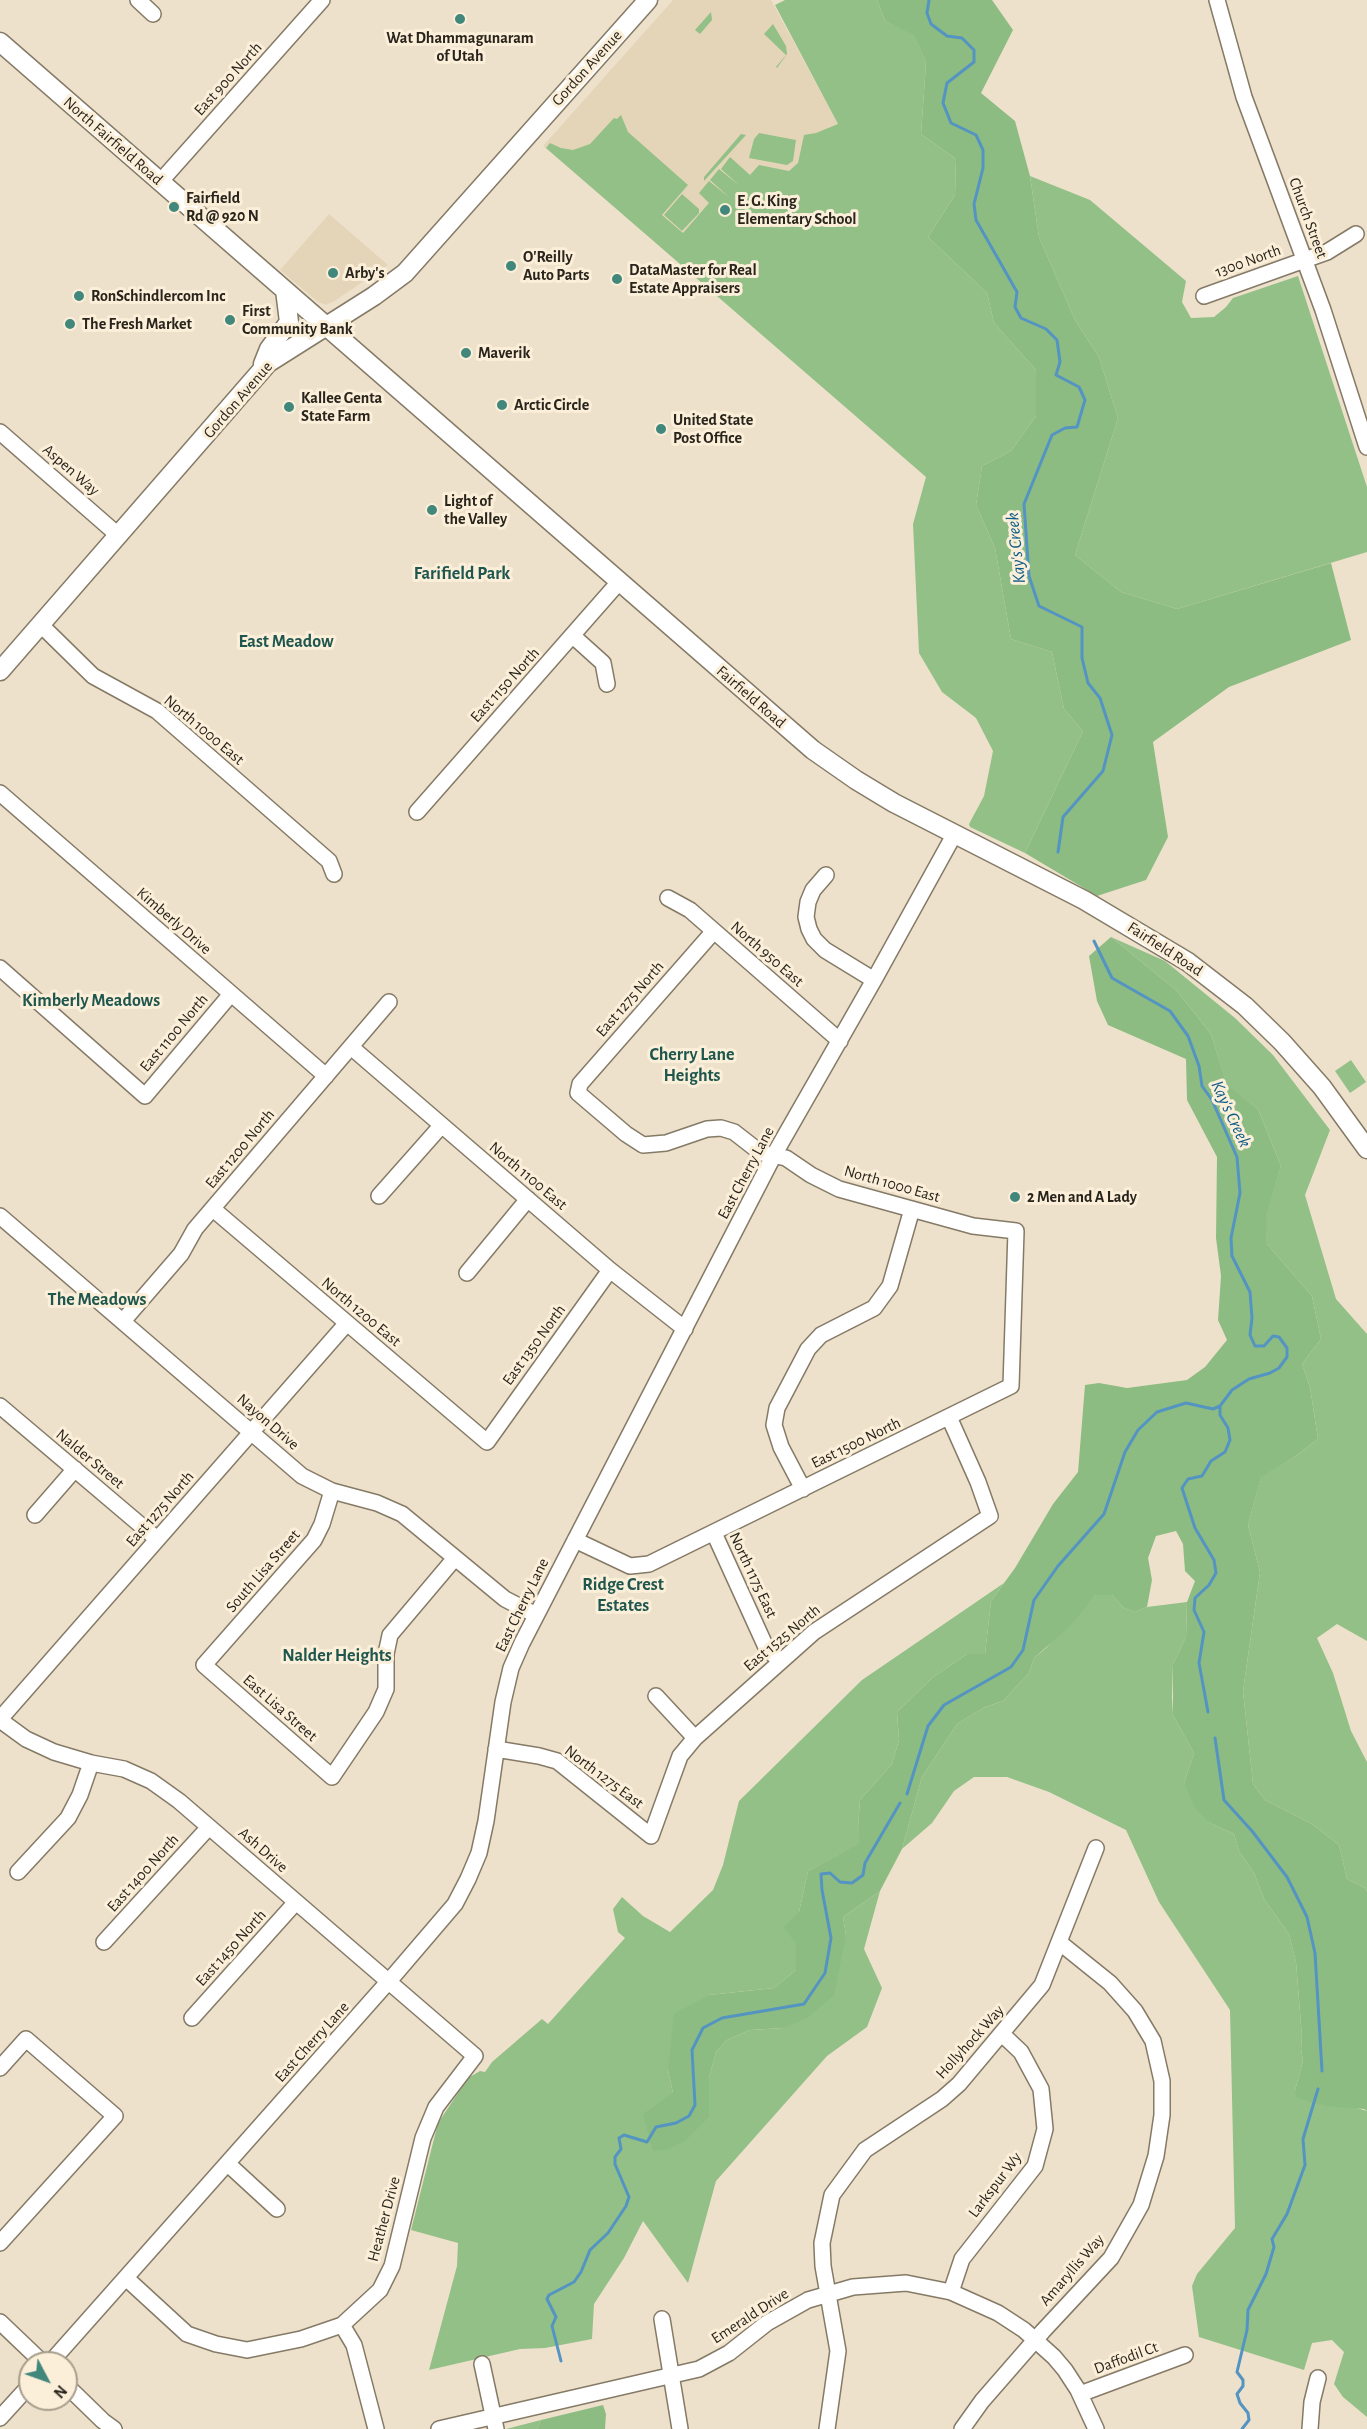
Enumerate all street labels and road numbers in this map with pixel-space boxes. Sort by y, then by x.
street label: Gordon Avenue [548,26,626,110]
street label: East 900 North [190,38,266,120]
street label: North Fairfield Road [59,93,167,189]
street label: Church Street [1285,175,1331,261]
street label: 1300 North [1213,240,1283,282]
street label: Gordon Avenue [199,358,277,442]
street label: Aspen Way [39,440,103,500]
street label: East 1150 North [466,644,544,726]
street label: Fairfield Road [712,662,790,732]
street label: North 1000 East [160,691,248,769]
street label: Kimberly Drive [133,883,215,959]
street label: North 950 East [726,917,808,991]
street label: Fairfield Road [1124,918,1206,980]
street label: East 1275 North [592,957,668,1041]
street label: East 1100 North [136,990,212,1076]
street label: East 1200 North [201,1105,279,1193]
street label: East Cherry Lane [714,1123,778,1223]
street label: North 1100 East [485,1138,571,1214]
street label: North 1000 East [842,1161,942,1207]
street label: North 1200 East [317,1273,405,1351]
street label: East 1350 North [498,1301,570,1389]
street label: Nayon Drive [233,1390,303,1454]
street label: East 1500 North [808,1413,904,1473]
street label: Nalder Street [52,1425,128,1493]
street label: East 1275 North [122,1467,198,1551]
street label: South Lisa Street [222,1526,304,1616]
street label: North 1175 East [725,1529,781,1621]
street label: East Cherry Lane [491,1555,553,1655]
street label: East 1525 North [740,1600,824,1676]
street label: East Lisa Street [239,1670,321,1746]
street label: North 1275 East [561,1741,647,1813]
street label: Ash Drive [234,1823,292,1877]
street label: East 1400 North [103,1830,183,1916]
street label: East 1450 North [192,1906,270,1990]
street label: East Cherry Lane [271,1998,353,2086]
street label: Hollyhock Way [932,2001,1008,2083]
street label: Larkspur Wy [964,2148,1026,2222]
street label: Heather Drive [363,2174,405,2264]
street label: Amaryllis Way [1036,2230,1108,2310]
street label: Emerald Drive [708,2284,792,2348]
street label: Daffodil Ct [1091,2338,1161,2378]

